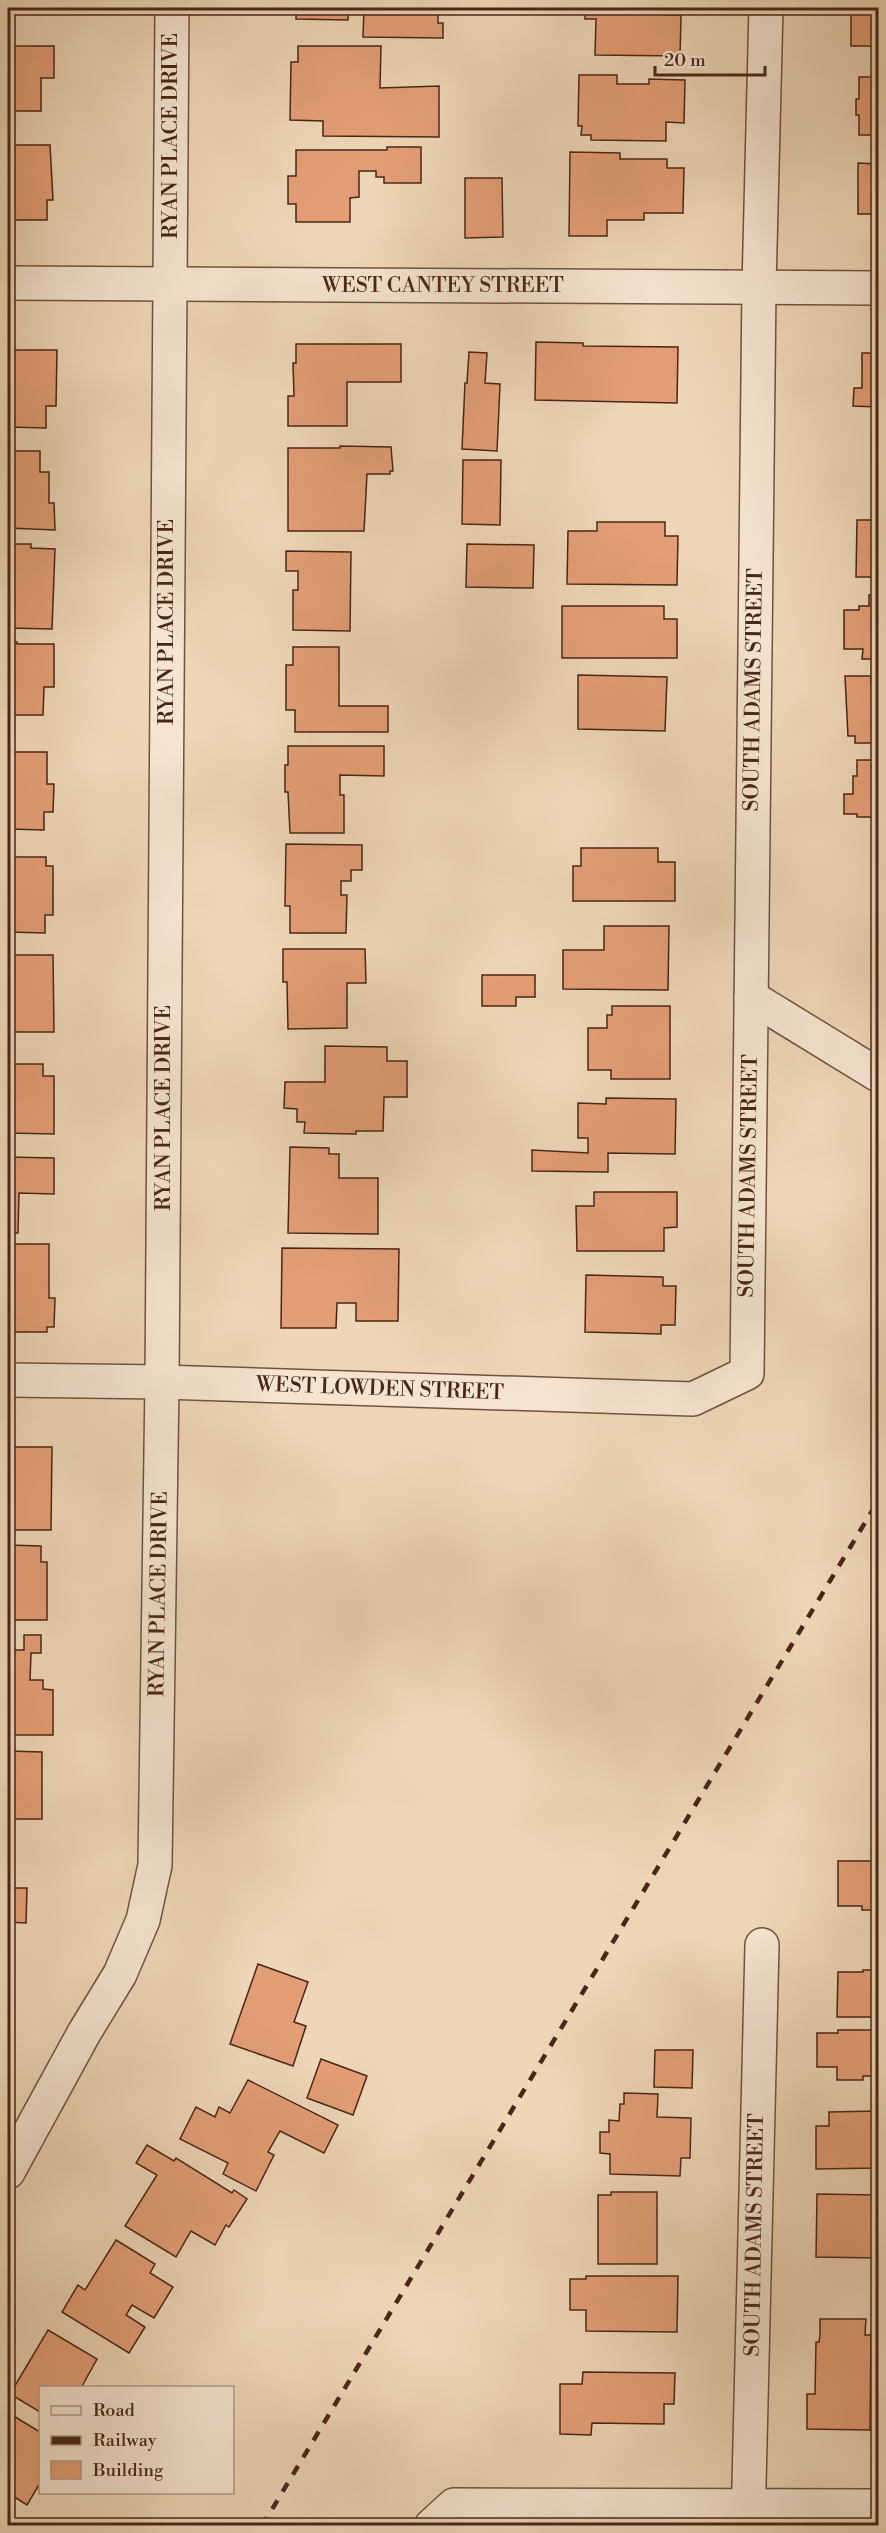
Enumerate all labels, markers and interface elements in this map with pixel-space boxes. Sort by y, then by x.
street label: RYAN PLACE DRIVE [158,33,184,239]
scale bar [655,39,764,77]
text: 20 m [664,49,706,72]
street label: WEST CANTEY STREET [321,273,564,299]
street label: RYAN PLACE DRIVE [154,519,180,725]
street label: SOUTH ADAMS STREET [739,568,769,812]
street label: RYAN PLACE DRIVE [151,1005,177,1211]
street label: SOUTH ADAMS STREET [734,1054,764,1298]
street label: WEST LOWDEN STREET [254,1372,505,1406]
street label: RYAN PLACE DRIVE [144,1491,174,1697]
street label: SOUTH ADAMS STREET [740,2113,770,2357]
legend [39,2386,234,2494]
text: Road [93,2399,136,2422]
text: Railway [93,2429,157,2452]
text: Building [92,2459,164,2482]

